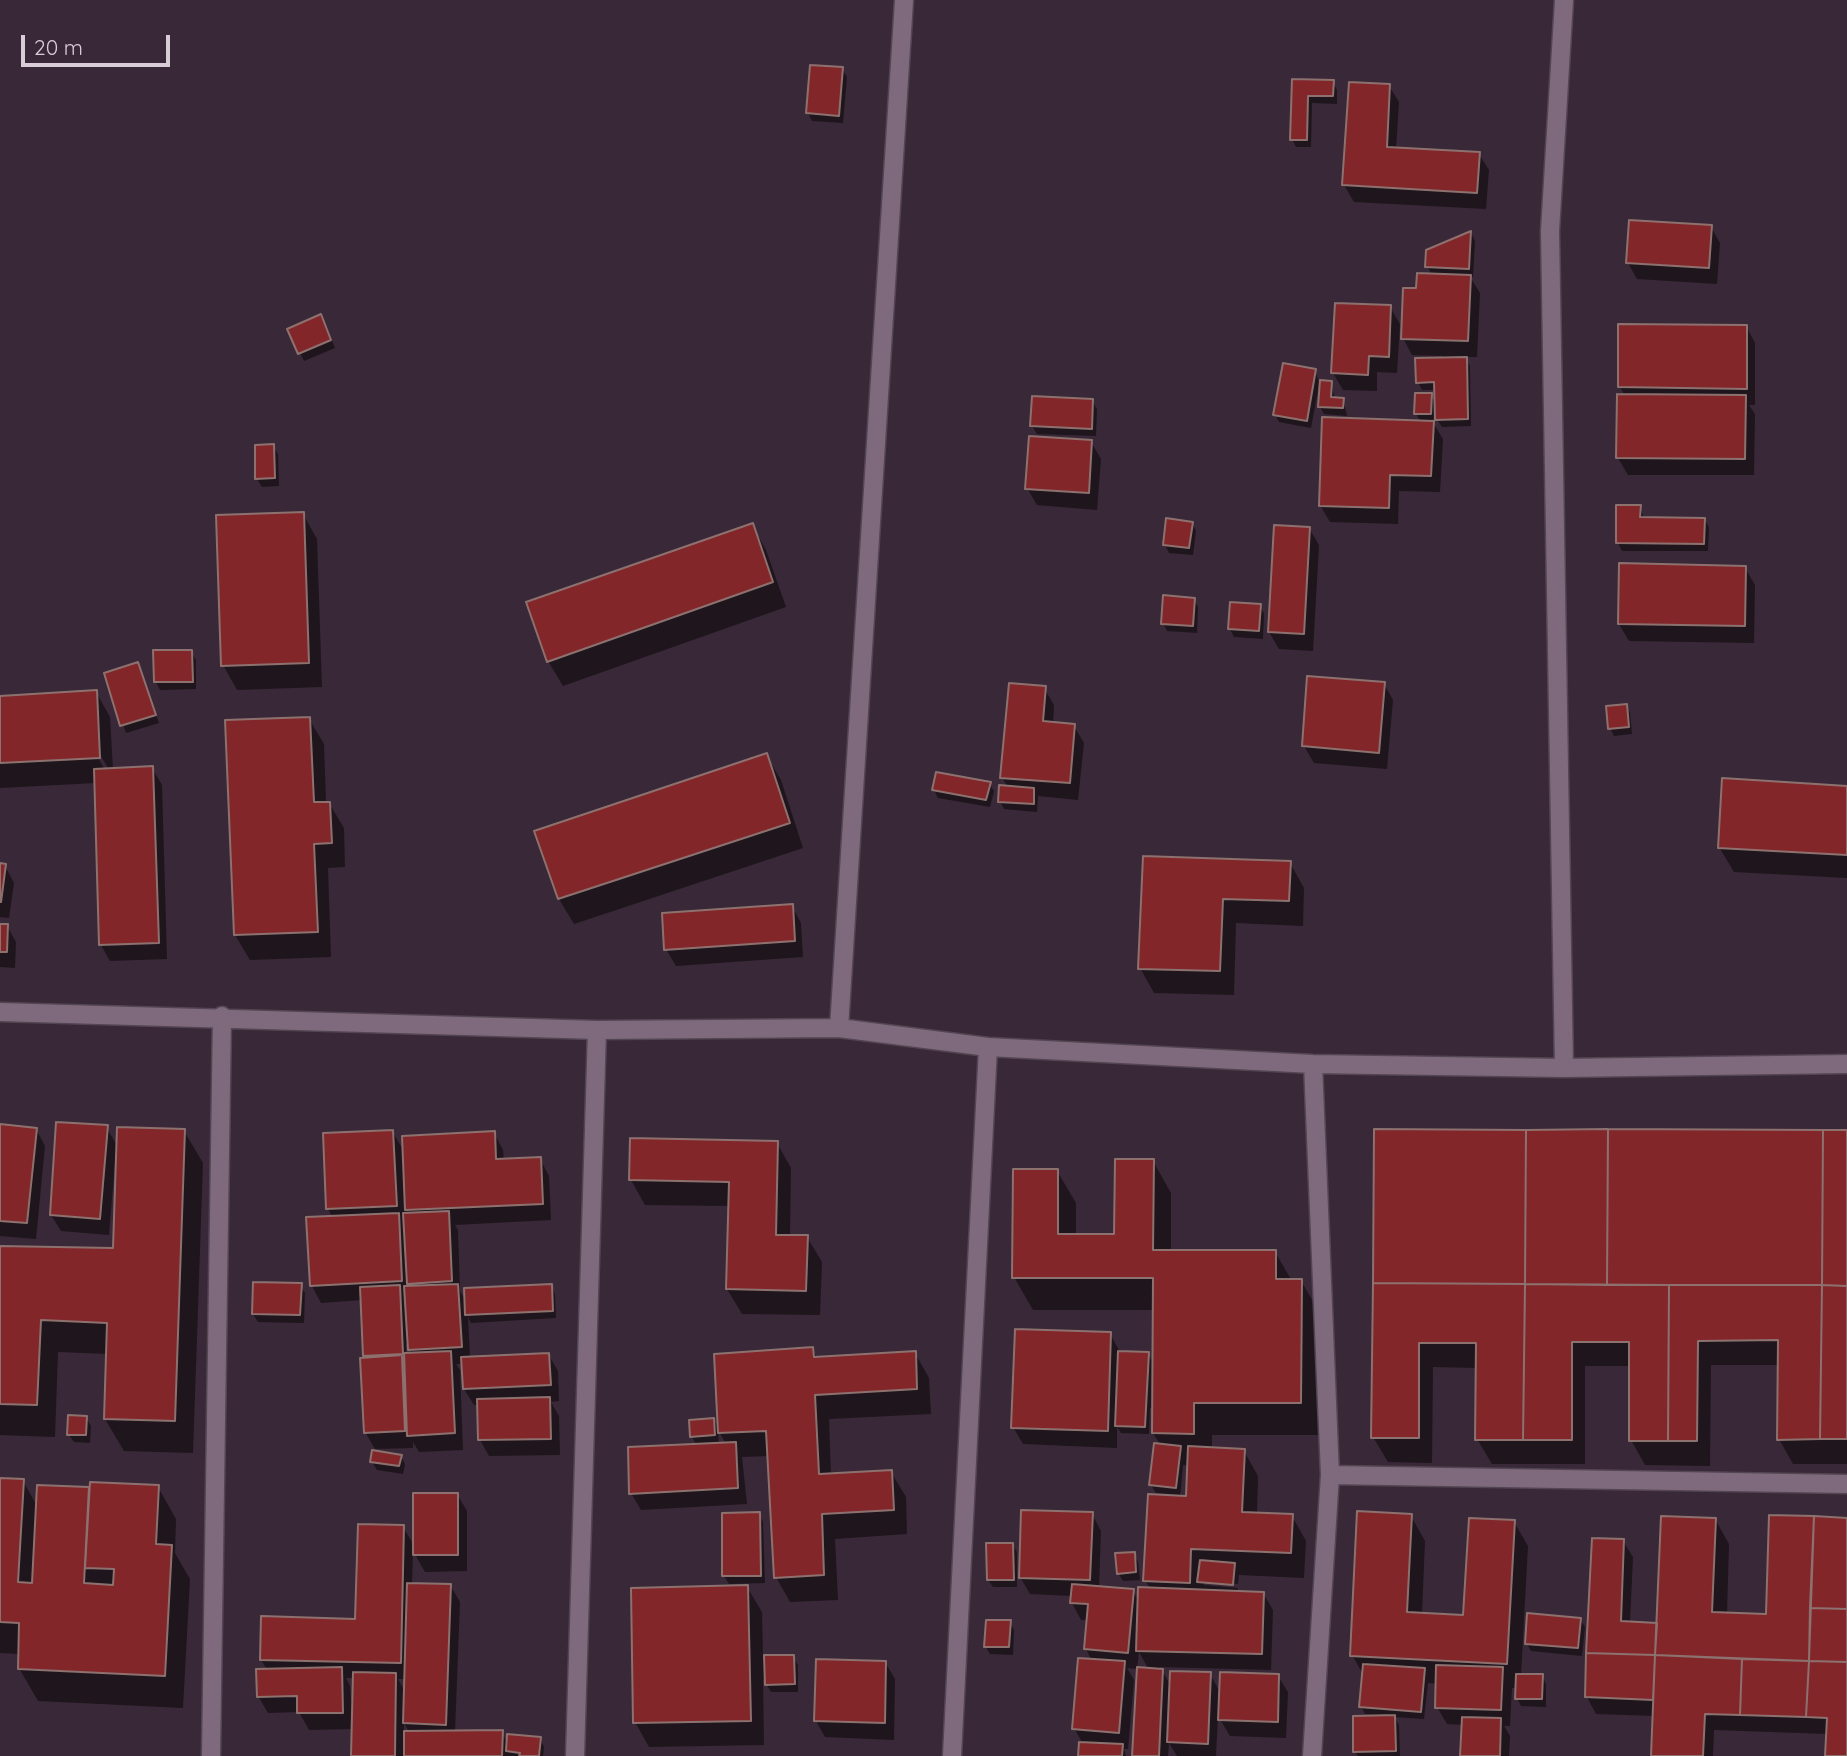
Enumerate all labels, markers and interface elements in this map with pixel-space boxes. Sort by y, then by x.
scale bar [24,21,173,65]
text: 20 m [34,34,83,60]

